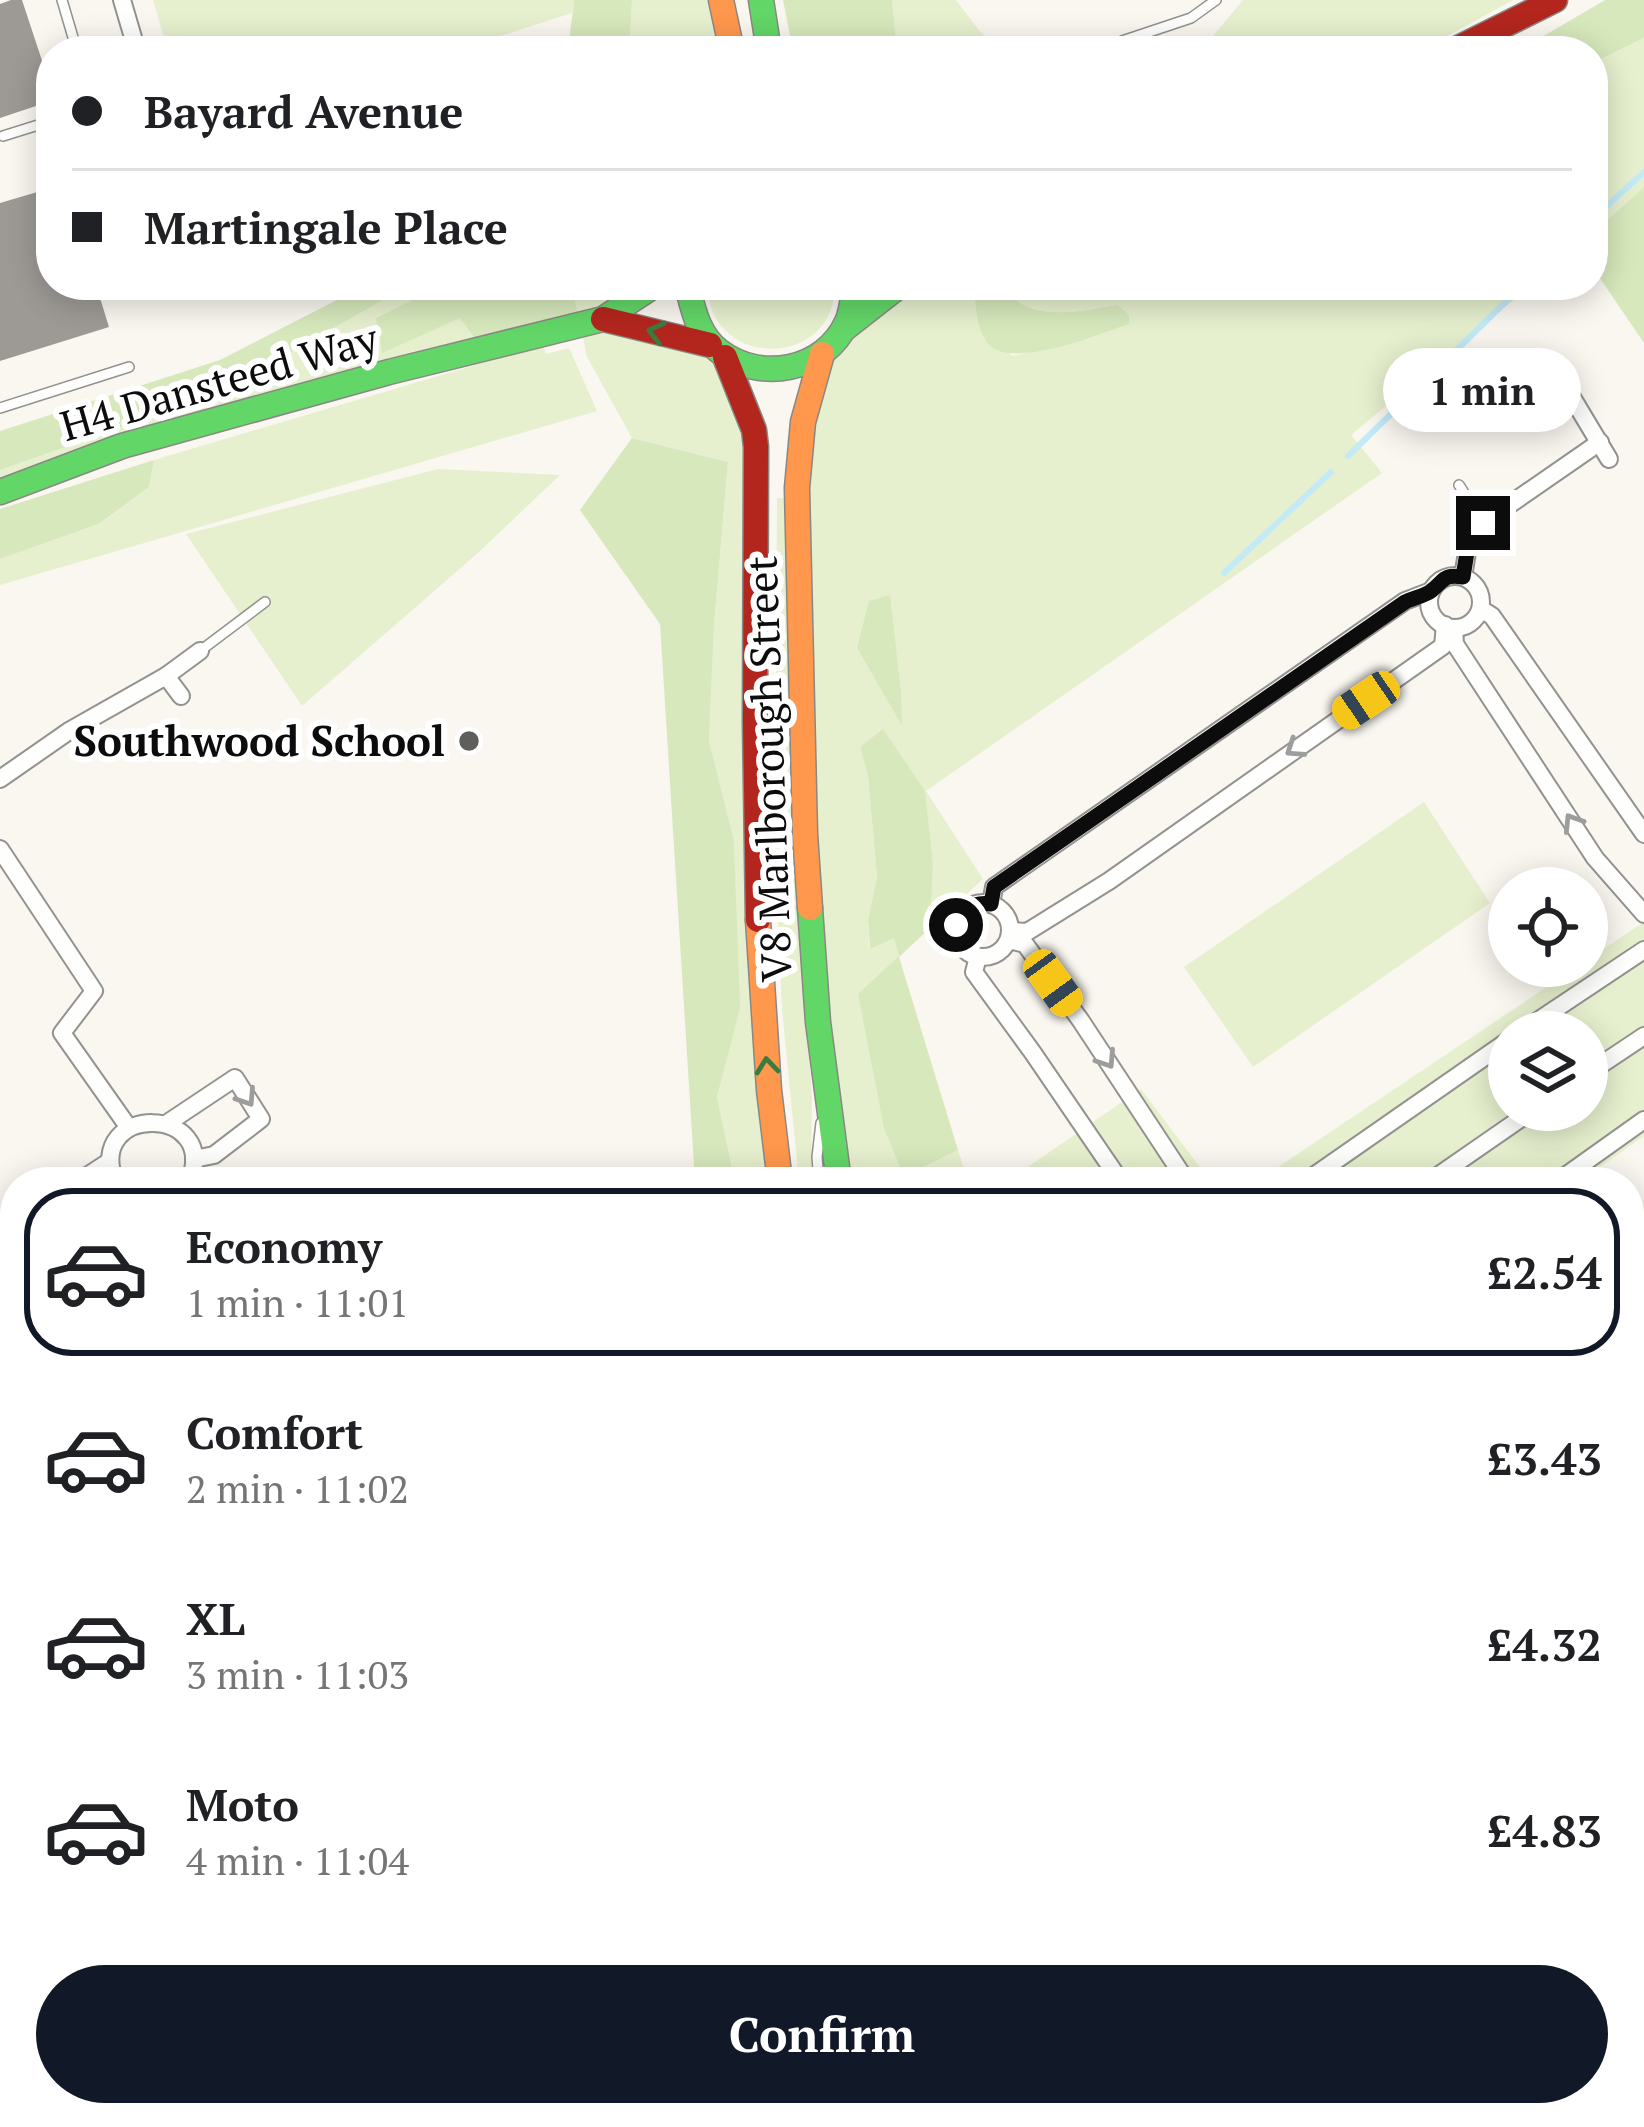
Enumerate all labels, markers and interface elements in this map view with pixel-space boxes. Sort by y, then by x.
text: Bayard Avenue [144,81,463,141]
text: Martingale Place [144,197,508,257]
street label: H4 Dansteed Way [54,309,385,453]
one-way arrow [647,321,667,346]
callout: 1 min [1384,349,1582,433]
text: 1 min [1429,364,1535,416]
route end [1456,496,1510,550]
street label: V8 Marlborough Street [733,555,803,983]
car [1326,665,1406,735]
place label: Southwood School [74,712,445,768]
marker: Southwood School [456,728,482,754]
one-way arrow [1286,735,1308,757]
one-way arrow [1564,813,1586,835]
map controls [1488,867,1608,1131]
button: locate [1488,867,1608,987]
route start [929,898,983,952]
car [1017,943,1089,1023]
button: layers [1488,1011,1608,1131]
one-way arrow [1093,1047,1115,1069]
one-way arrow [755,1056,780,1075]
one-way arrow [233,1084,255,1106]
text: Economy [186,1216,382,1276]
icon: car [42,1218,150,1326]
text: £2.54 [1487,1242,1602,1302]
text: 1 min · 11:01 [186,1276,409,1328]
text: Comfort [186,1402,363,1462]
icon: car [42,1404,150,1512]
text: £3.43 [1487,1428,1602,1488]
text: 2 min · 11:02 [186,1462,409,1514]
text: XL [186,1588,245,1648]
icon: car [42,1590,150,1698]
text: £4.32 [1487,1614,1602,1674]
text: 3 min · 11:03 [186,1648,409,1700]
text: Moto [186,1774,299,1834]
icon: car [42,1776,150,1884]
text: £4.83 [1487,1800,1602,1860]
text: 4 min · 11:04 [186,1834,409,1886]
button: Confirm [36,1965,1608,2103]

